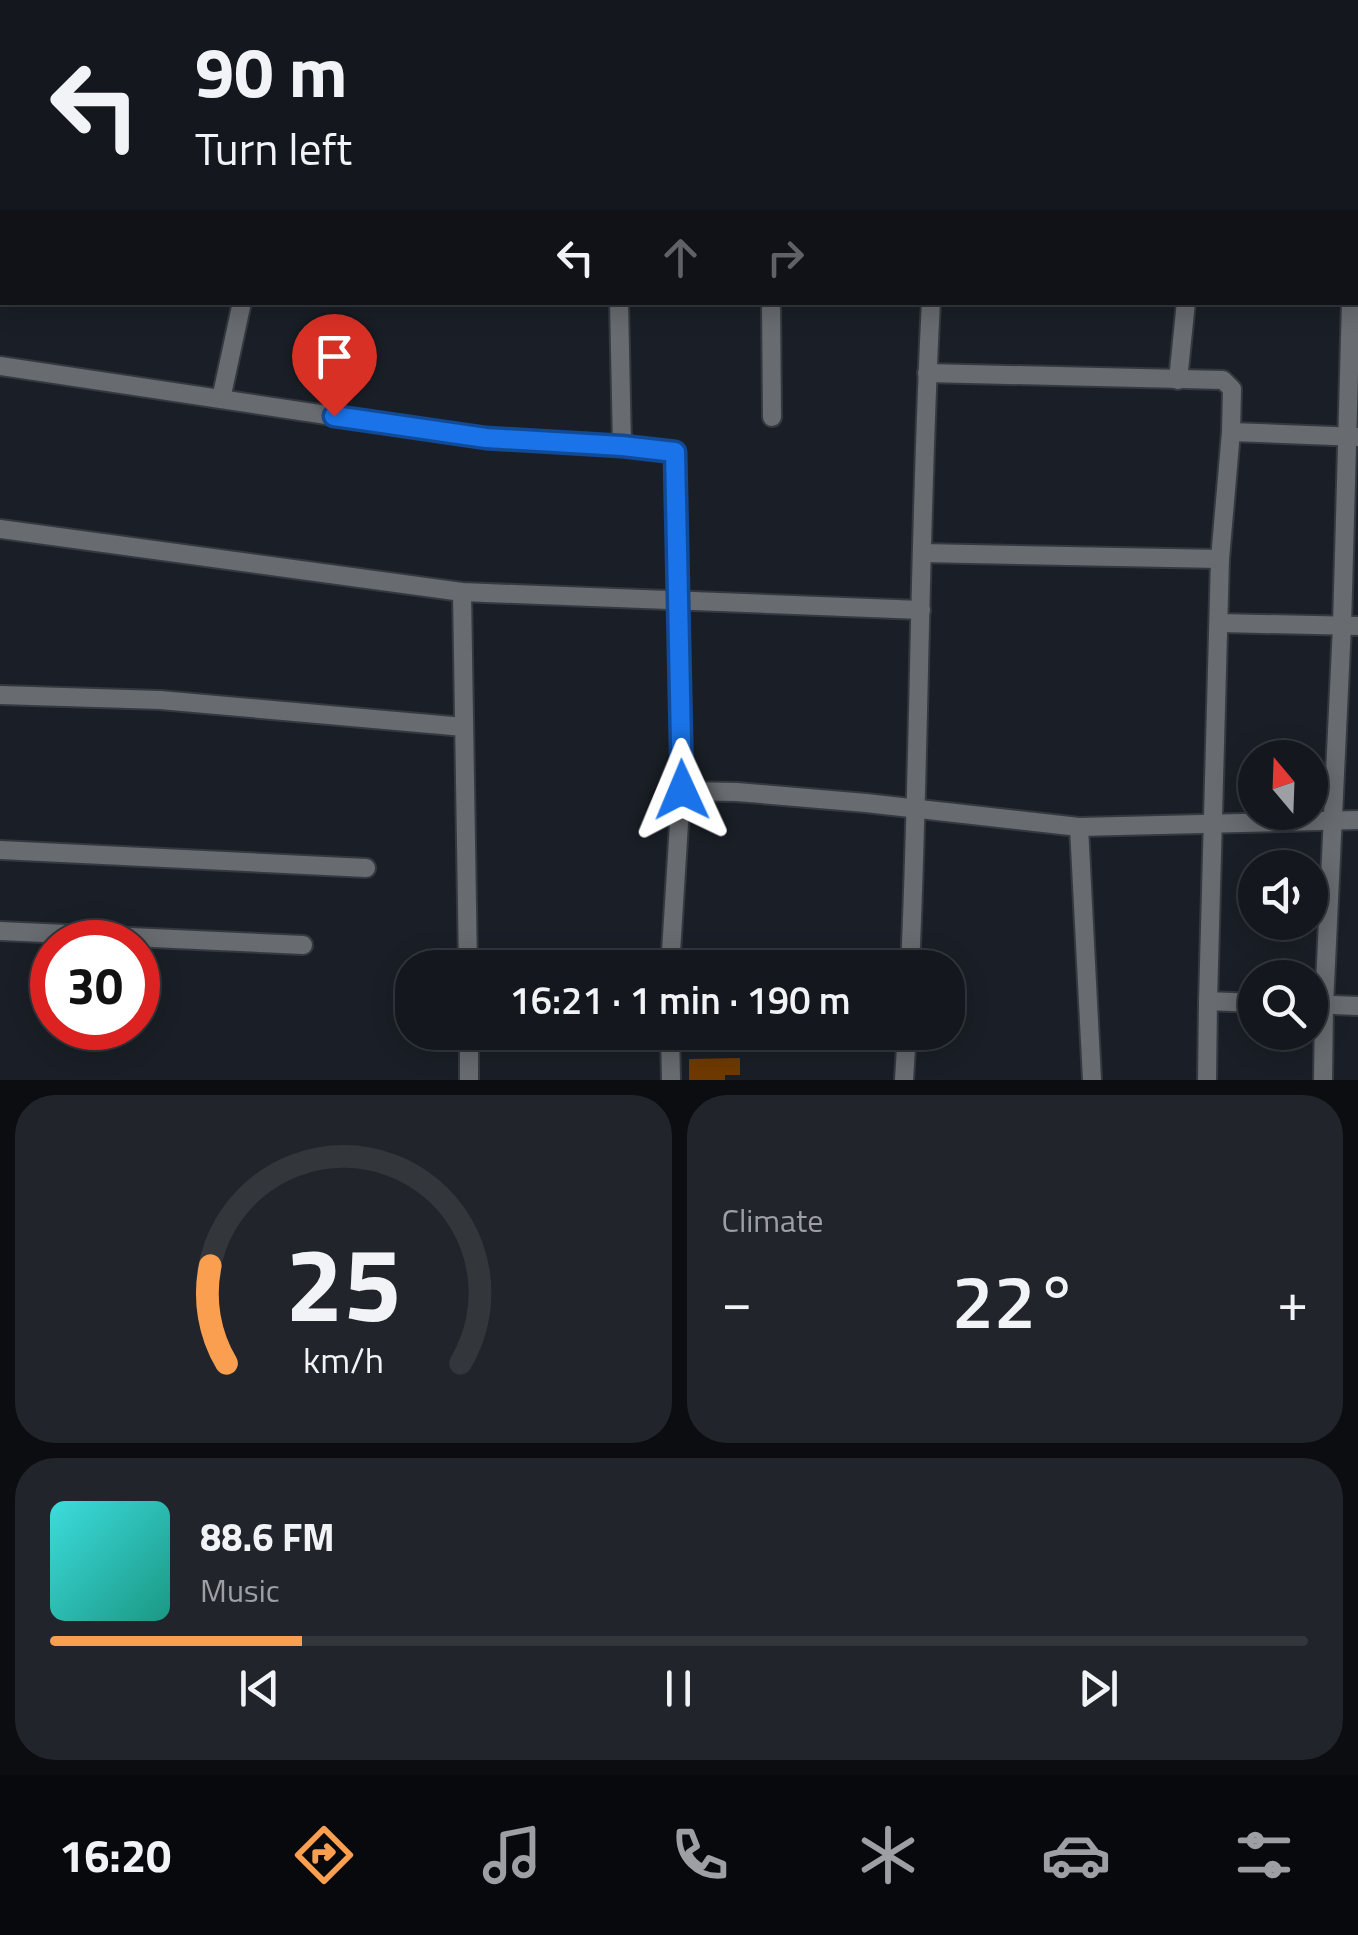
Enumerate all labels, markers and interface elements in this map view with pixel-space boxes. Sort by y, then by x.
text: 90 m [195,18,348,124]
icon: left [30,40,160,170]
text: Turn left [195,114,352,182]
icon: left [548,230,603,285]
icon: ahead [653,230,708,285]
icon: right [758,230,813,285]
pin [292,314,377,417]
icon: arrive [307,329,362,384]
position arrow [630,738,734,842]
north arrow [1238,740,1328,830]
map controls [1238,740,1328,1050]
button: sound [1238,850,1328,940]
speed limit sign: 30 [30,920,160,1050]
button: search [1238,960,1328,1050]
text: 16:21 · 1 min · 190 m [509,971,851,1029]
text: Climate [722,1196,823,1244]
text: 25 [285,1203,401,1361]
text: 22° [952,1243,1078,1357]
text: − [722,1259,752,1342]
text: + [1277,1259,1308,1342]
text: km/h [303,1332,384,1387]
text: 88.6 FM [200,1508,335,1566]
text: Music [200,1566,280,1614]
icon: previous [232,1661,287,1716]
icon: pause [651,1661,706,1716]
icon: next [1071,1661,1126,1716]
icon: directions [289,1820,359,1890]
icon: music [477,1820,547,1890]
icon: phone [665,1820,735,1890]
icon: climate [853,1820,923,1890]
icon: car [1041,1820,1111,1890]
icon: filters [1229,1820,1299,1890]
text: 16:20 [59,1821,171,1889]

